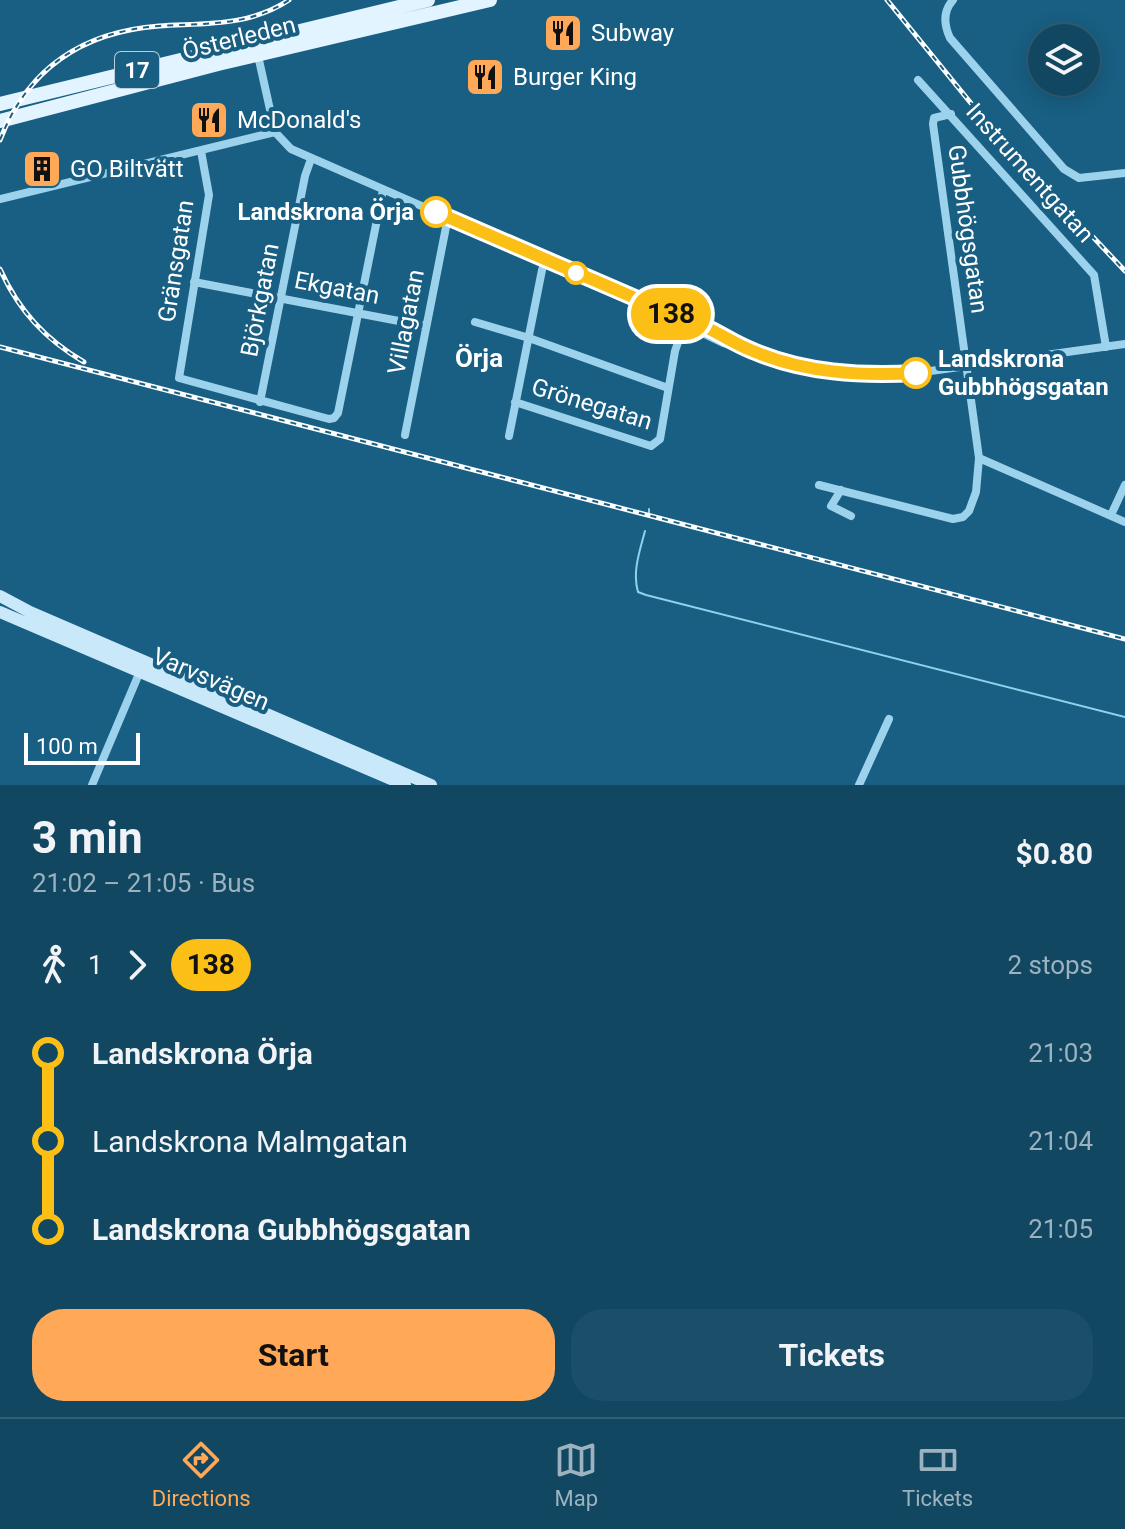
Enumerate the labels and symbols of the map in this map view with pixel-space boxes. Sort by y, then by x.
street label: Österleden [179,10,299,66]
restaurant icon: Subway [542,12,584,54]
place label: Subway [591,19,675,47]
road number: 17 [115,52,159,88]
restaurant icon: Burger King [464,56,506,98]
place label: Burger King [513,63,637,91]
street label: Instrumentgatan [960,98,1100,248]
restaurant icon: McDonald's [188,99,230,141]
place label: McDonald's [237,106,361,134]
street label: Gubbhögsgatan [942,143,994,315]
building icon: GO Biltvätt [21,148,63,190]
place label: GO Biltvätt [70,155,184,183]
marker: Landskrona Örja [421,197,451,227]
street label: Gränsgatan [153,198,199,324]
place label: Landskrona Örja [237,198,414,226]
street label: Björkgatan [235,241,285,359]
unlabelled marker [565,262,587,284]
street label: Ekgatan [292,266,382,310]
street label: Villagatan [382,267,430,377]
line badge: 138 [625,288,717,340]
district label: Örja [455,343,503,373]
place label: Landskrona Gubbhögsgatan [938,345,1109,401]
marker: Landskrona Gubbhögsgatan [901,358,931,388]
street label: Grönegatan [528,372,656,436]
street label: Varvsvägen [148,642,274,716]
scale bar [24,729,140,765]

